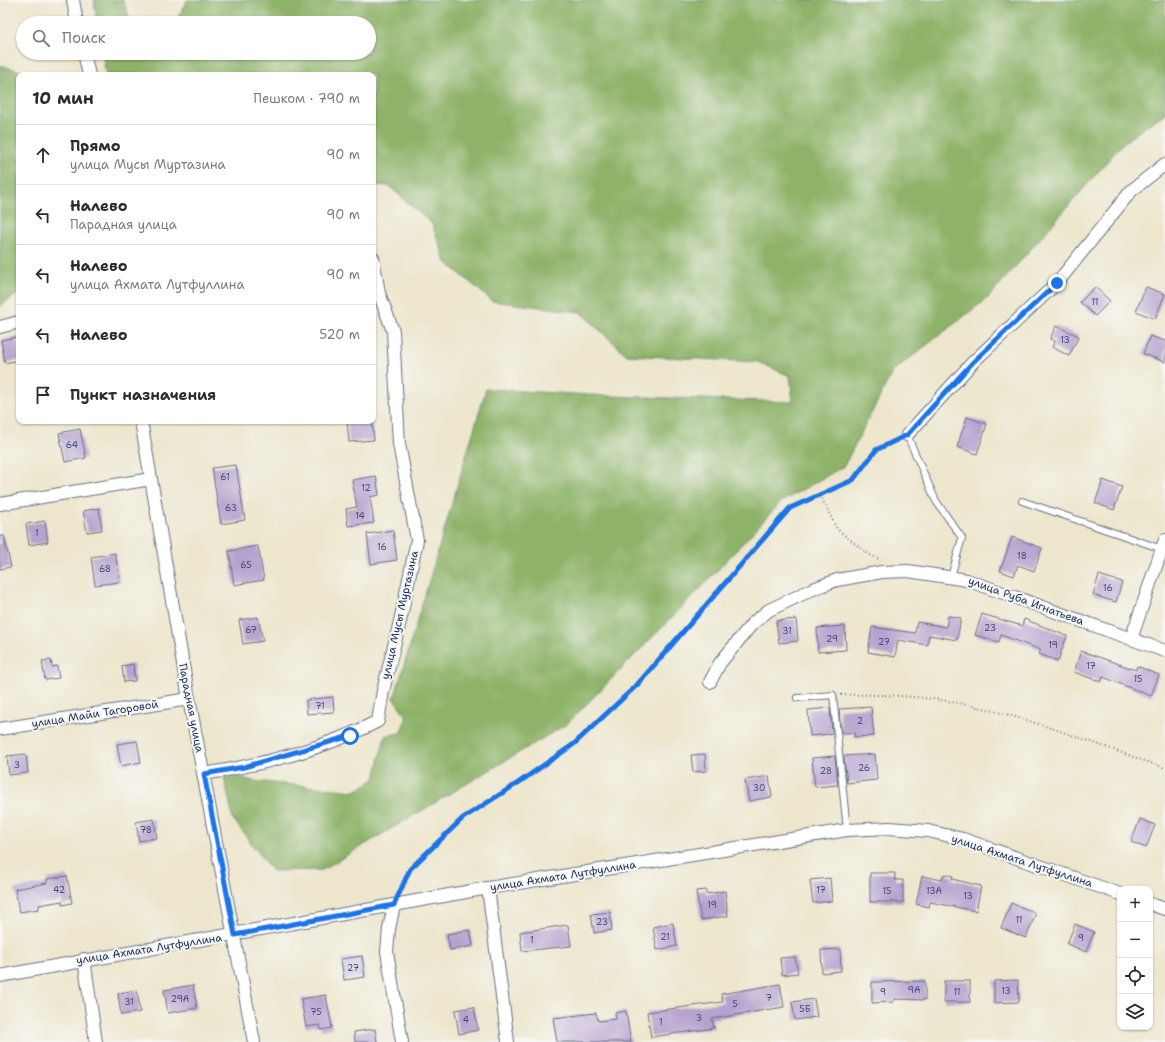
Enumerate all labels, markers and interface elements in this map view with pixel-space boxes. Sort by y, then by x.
search box [16,16,376,60]
icon: search [30,27,52,49]
text: Поиск [62,28,106,48]
text: 10 мин [32,87,94,109]
text: Пешком · 790 m [253,90,360,107]
text: Прямо [70,136,120,156]
icon: ahead [32,144,54,166]
text: 90 m [326,146,360,163]
text: улица Мусы Муртазина [70,156,226,173]
text: Налево [70,196,128,216]
icon: left [32,204,54,226]
text: 90 m [326,206,360,223]
text: Парадная улица [70,216,177,233]
text: Налево [70,256,128,276]
icon: left [32,264,54,286]
text: 90 m [326,266,360,283]
route end [1048,274,1066,292]
text: улица Ахмата Лутфуллина [70,276,244,293]
house number: 11 [1091,296,1099,308]
icon: left [32,324,54,346]
text: Налево [70,325,128,345]
text: 520 m [319,326,360,343]
house number: 13 [1060,334,1070,346]
icon: arrive [32,384,54,406]
text: Пункт назначения [70,385,216,405]
house number: 64 [66,439,78,451]
house number: 61 [220,471,230,483]
house number: 12 [361,482,371,494]
house number: 63 [225,502,237,514]
house number: 14 [355,510,365,522]
house number: 1 [35,527,39,539]
house number: 16 [377,541,387,553]
street label: улица Мусы Муртазина [378,549,422,681]
house number: 18 [1017,550,1027,562]
house number: 65 [240,559,252,571]
house number: 68 [99,563,111,575]
street label: улица Руба Игнатьева [966,573,1086,629]
house number: 16 [1103,582,1113,594]
house number: 23 [984,622,996,634]
house number: 67 [245,624,257,636]
house number: 31 [782,625,792,637]
house number: 29 [826,633,838,645]
house number: 27 [878,636,890,648]
house number: 19 [1048,639,1058,651]
house number: 17 [1086,660,1096,672]
street label: Парадная улица [175,662,207,754]
house number: 15 [1133,673,1143,685]
street label: улица Майи Тагоровой [30,697,160,731]
house number: 71 [315,700,325,712]
house number: 2 [857,715,863,727]
route start [341,727,359,745]
house number: 3 [14,759,20,771]
house number: 26 [858,762,870,774]
house number: 28 [820,765,832,777]
house number: 30 [753,782,765,794]
house number: 78 [140,824,152,836]
street label: улица Ахмата Лутфуллина [949,831,1095,891]
street label: улица Ахмата Лутфуллина [489,857,637,895]
house number: 42 [53,884,65,896]
house number: 17 [816,884,826,896]
house number: 15 [882,885,892,897]
house number: 13А [926,885,943,897]
map controls [1117,886,1153,1030]
button: + [1117,886,1153,922]
house number: 13 [963,890,973,902]
house number: 19 [707,899,717,911]
house number: 11 [1015,914,1023,926]
house number: 23 [596,916,608,928]
button: − [1117,922,1153,958]
street label: улица Ахмата Лутфуллина [75,930,223,968]
house number: 21 [660,931,670,943]
house number: 9 [1078,932,1084,944]
house number: 1 [530,934,534,946]
button: locate [1117,958,1153,994]
house number: 27 [347,962,359,974]
house number: 9А [908,984,921,996]
house number: 13 [1001,985,1011,997]
house number: 9 [880,986,886,998]
house number: 11 [953,986,961,998]
house number: 7 [766,992,772,1004]
house number: 29А [171,993,190,1005]
button: layers [1117,994,1153,1030]
house number: 31 [124,996,134,1008]
house number: 5 [732,998,738,1010]
house number: 5Б [799,1003,811,1015]
house number: 75 [310,1006,322,1018]
house number: 3 [696,1012,702,1024]
house number: 4 [463,1014,469,1026]
house number: 1 [659,1016,663,1028]

